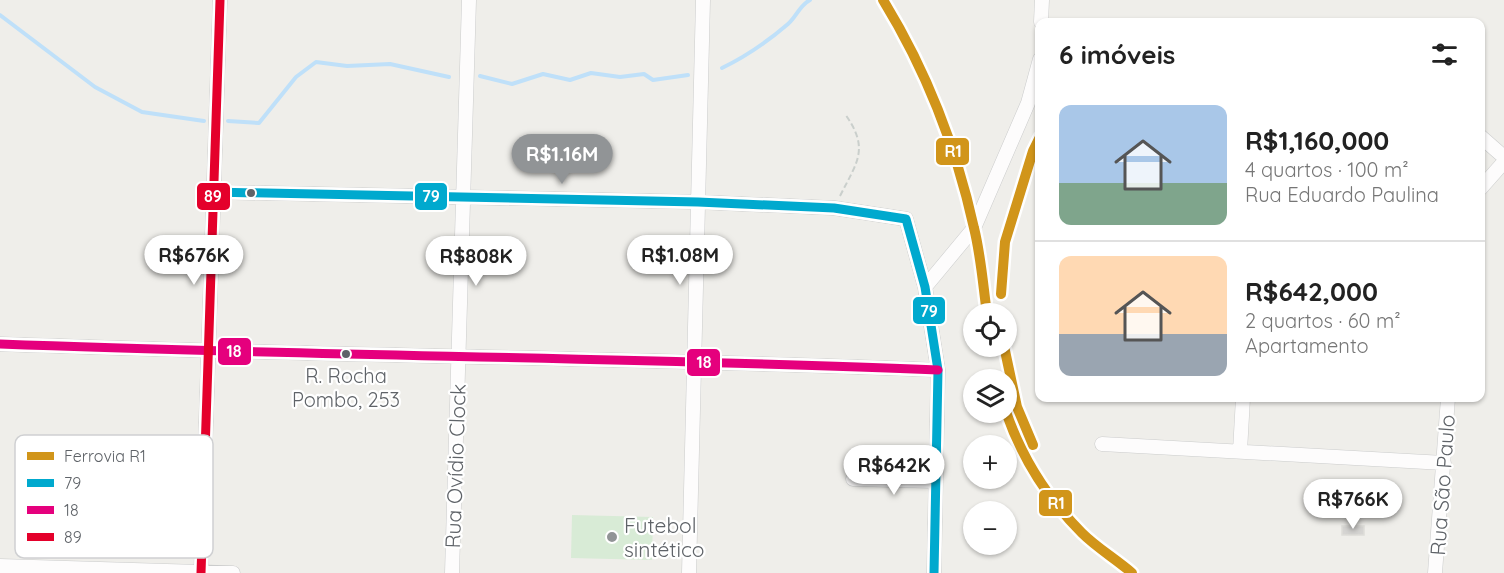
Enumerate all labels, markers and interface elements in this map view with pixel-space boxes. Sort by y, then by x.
text: 6 imóveis [1059,38,1175,71]
icon: filters [1428,38,1461,71]
text: R$1,160,000 [1245,124,1389,157]
icon: home [1107,129,1179,201]
pin: R$1.16M [507,134,617,185]
line badge: R1 [935,137,970,166]
text: R$1.16M [526,141,598,166]
text: R1 [944,141,962,161]
text: 4 quartos · 100 m² [1245,157,1409,182]
line badge: 89 [196,182,231,211]
line badge: 79 [414,182,448,211]
text: Rua Eduardo Paulina [1245,182,1439,207]
text: 89 [204,186,222,206]
text: 79 [422,186,440,206]
unlabelled marker [245,187,257,199]
pin: R$676K [145,235,243,286]
pin: R$1.08M [625,235,735,286]
pin: R$808K [427,236,525,287]
text: R$676K [158,242,230,267]
text: R$1.08M [641,242,719,267]
text: R$808K [440,243,512,268]
text: R$642,000 [1245,275,1378,308]
icon: home [1107,280,1179,352]
line badge: 79 [912,296,946,325]
text: 79 [920,301,938,321]
map controls [963,303,1017,555]
button: locate [963,303,1017,357]
text: 2 quartos · 60 m² [1245,308,1401,333]
text: Apartamento [1245,333,1369,358]
line badge: 18 [217,337,252,366]
text: 18 [227,341,242,361]
marker: R. Rocha Pombo, 253 [340,348,352,360]
line badge: 18 [686,348,721,377]
text: 18 [697,352,712,372]
place label: R. Rocha Pombo, 253 [292,363,400,412]
button: layers [963,369,1017,423]
street label: Rua Ovídio Clock [439,383,471,549]
street label: Rua São Paulo [1424,414,1460,556]
legend [15,435,213,558]
button: + [963,435,1017,489]
pin: R$642K [845,445,943,496]
text: Ferrovia R1 [64,446,146,466]
text: R$642K [858,452,930,477]
text: 79 [64,473,81,493]
pin: R$766K [1304,479,1402,530]
text: R$766K [1317,486,1389,511]
line badge: R1 [1038,489,1073,517]
text: R1 [1047,493,1065,513]
text: 18 [64,500,79,520]
button: − [963,501,1017,555]
place label: Futebol sintético [624,512,705,562]
text: 89 [64,527,82,547]
marker: Futebol sintético [605,530,619,544]

